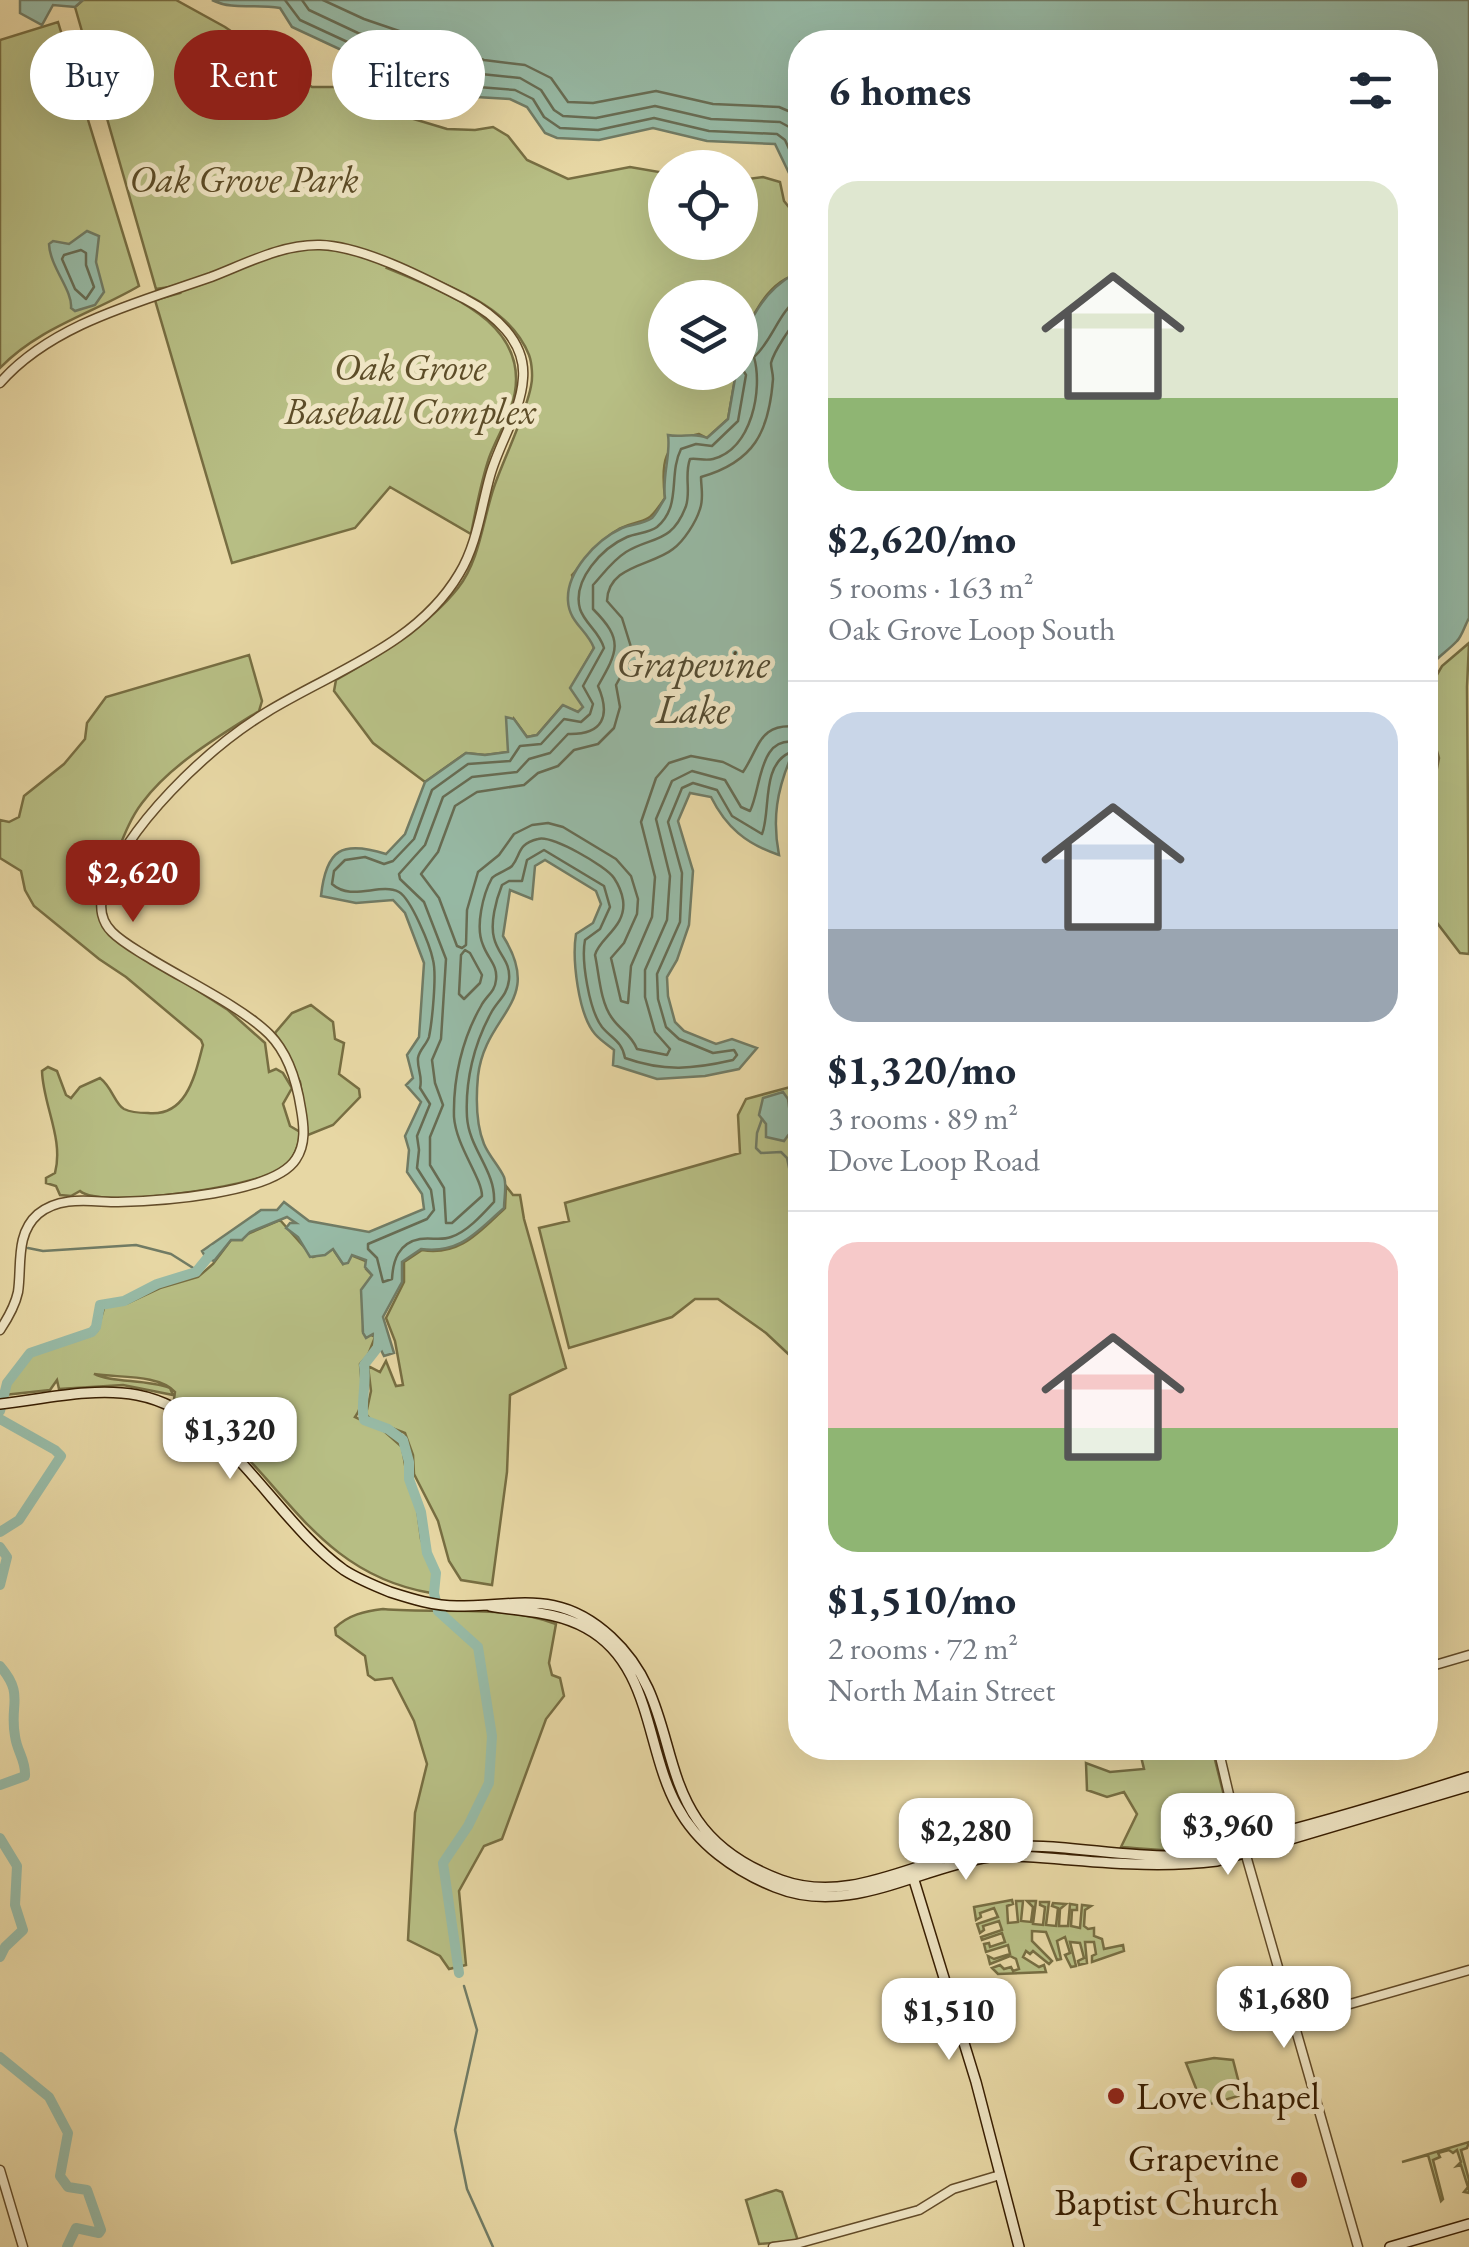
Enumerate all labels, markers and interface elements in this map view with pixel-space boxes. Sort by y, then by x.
chip: Buy [30,30,154,120]
chip: Rent [174,30,312,120]
chip: Filters [332,30,485,120]
text: 6 homes [828,63,971,118]
icon: filters [1343,63,1398,118]
map controls [648,150,758,390]
button: locate [648,150,758,260]
park label: Oak Grove Park [129,154,359,203]
icon: home [1023,246,1203,426]
button: layers [648,280,758,390]
park label: Oak Grove Baseball Complex [283,342,537,435]
text: $2,620/mo [828,511,1016,566]
text: 5 rooms · 163 m² [828,566,1034,608]
text: Oak Grove Loop South [828,608,1116,650]
water label: Grapevine Lake [616,637,770,735]
icon: home [1023,777,1203,957]
pin: $2,620 [52,840,214,925]
text: $2,620 [88,851,178,893]
text: $1,320/mo [828,1042,1016,1097]
text: 3 rooms · 89 m² [828,1097,1018,1139]
text: Dove Loop Road [828,1139,1040,1181]
icon: home [1023,1307,1203,1487]
pin: $1,320 [149,1397,311,1482]
text: $1,320 [185,1408,275,1450]
text: $1,510/mo [828,1572,1016,1627]
text: 2 rooms · 72 m² [828,1627,1018,1669]
text: North Main Street [828,1669,1055,1711]
pin: $3,960 [1147,1793,1309,1878]
pin: $2,280 [885,1798,1047,1883]
text: $3,960 [1183,1804,1273,1846]
text: $2,280 [921,1809,1011,1851]
pin: $1,680 [1203,1966,1365,2051]
text: $1,680 [1239,1977,1329,2019]
pin: $1,510 [868,1978,1030,2063]
text: $1,510 [904,1989,994,2031]
place label: Love Chapel [1136,2071,1320,2120]
marker: Love Chapel [1105,2085,1127,2107]
place label: Grapevine Baptist Church [1054,2133,1279,2226]
marker: Grapevine Baptist Church [1288,2169,1310,2191]

